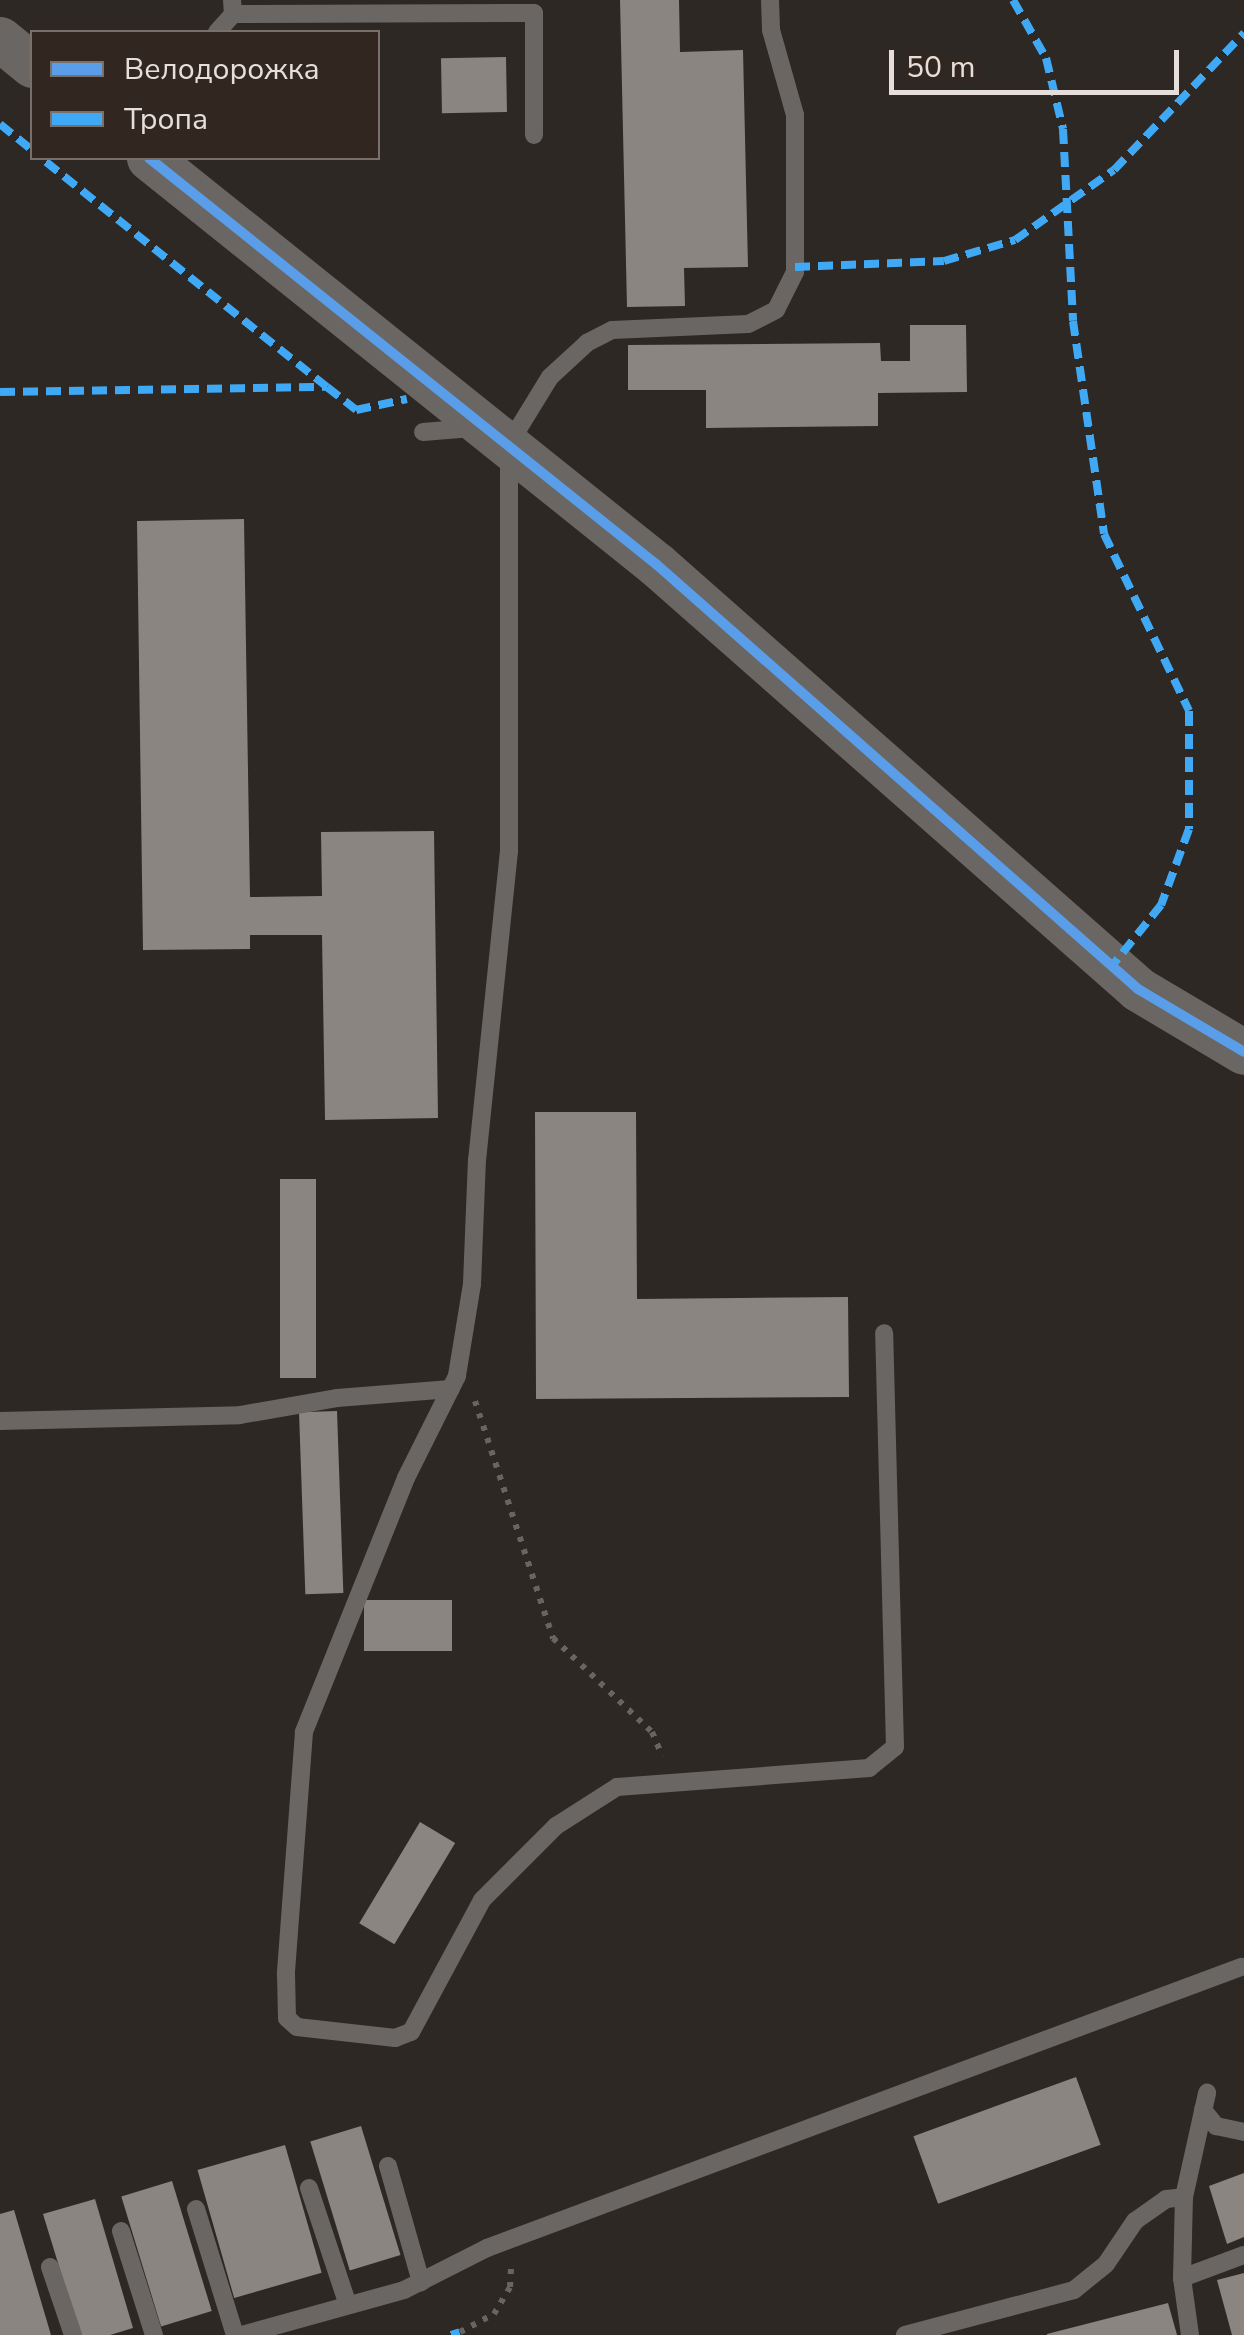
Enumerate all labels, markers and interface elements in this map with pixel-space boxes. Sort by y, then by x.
legend [30,30,380,160]
scale bar [894,30,1184,92]
text: 50 m [906,47,975,88]
text: Велодорожка [124,49,320,90]
text: Тропа [124,99,208,140]

